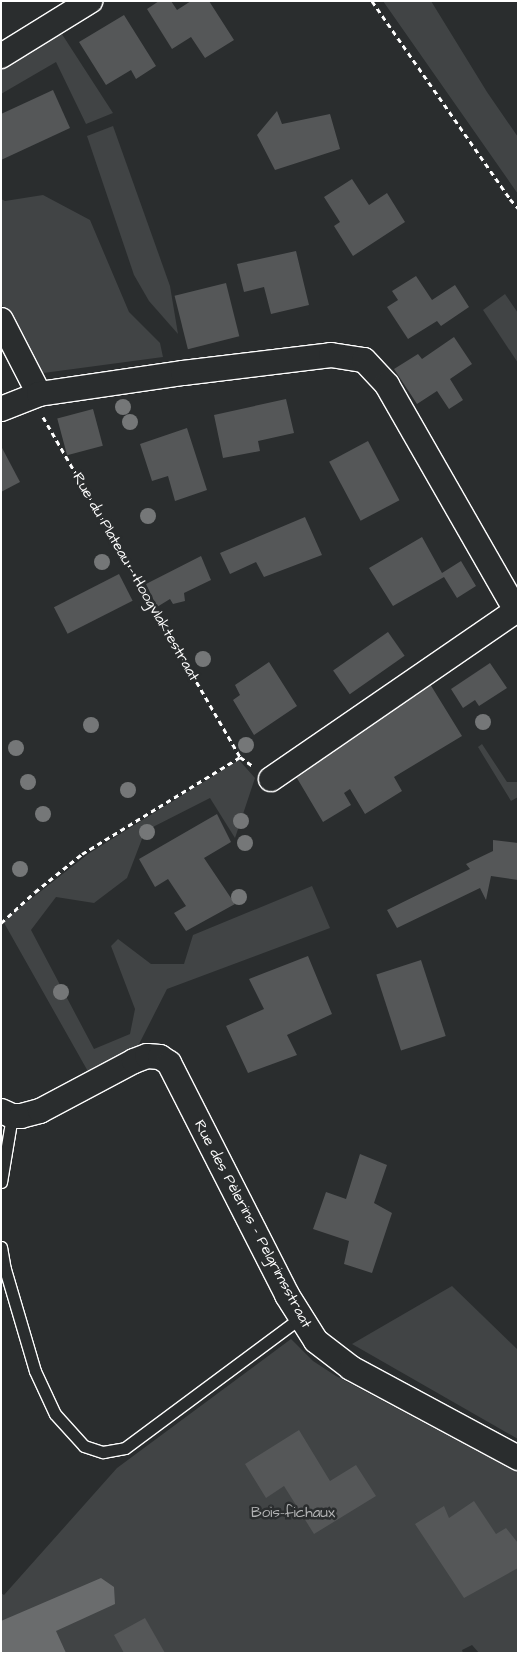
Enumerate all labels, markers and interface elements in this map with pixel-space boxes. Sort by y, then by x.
street label: Rue du Plateau - Hoogvlaktestraat [69,470,203,684]
street label: Rue des Pèlerins - Pelgrimsstraat [190,1117,316,1331]
park label: Bois-fichaux [251,1504,335,1522]

